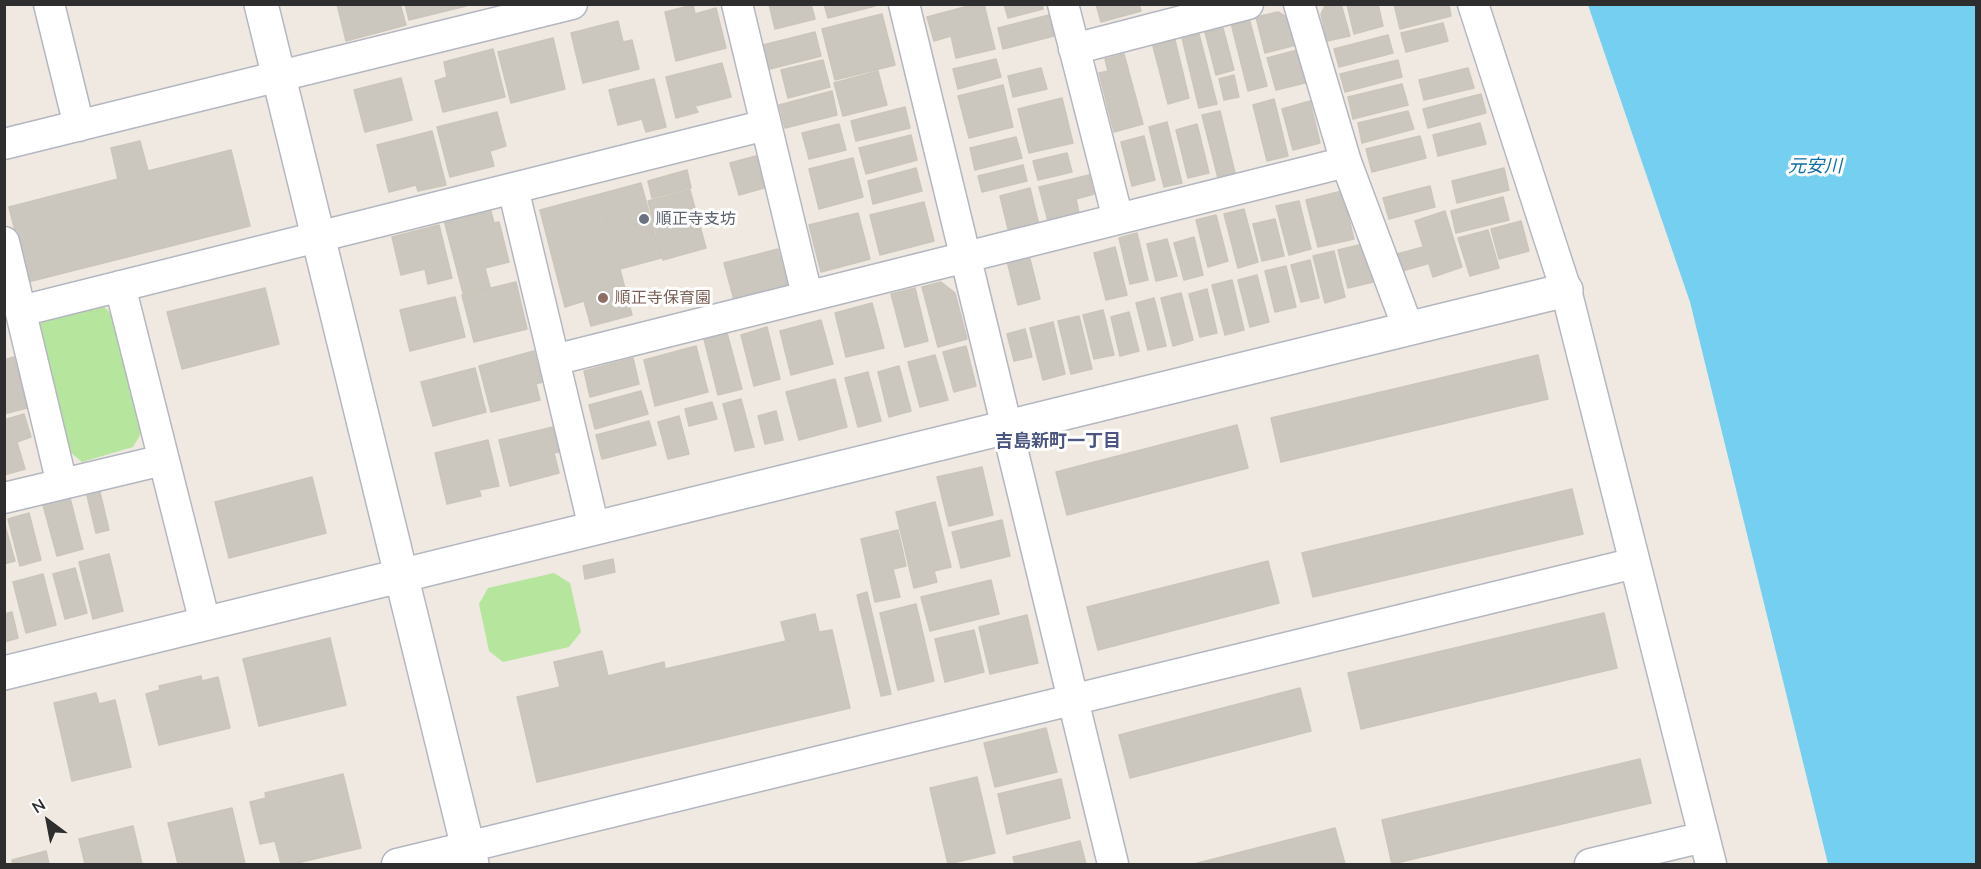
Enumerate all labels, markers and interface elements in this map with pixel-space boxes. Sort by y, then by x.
water label: 元安川 [1788,156,1842,178]
place label: 順正寺支坊 [656,209,736,229]
marker: 順正寺支坊 [637,212,651,226]
place label: 順正寺保育園 [615,288,711,308]
marker: 順正寺保育園 [596,291,610,305]
district label: 吉島新町一丁目 [995,431,1121,453]
north arrow [18,791,78,851]
text: N [28,794,49,817]

